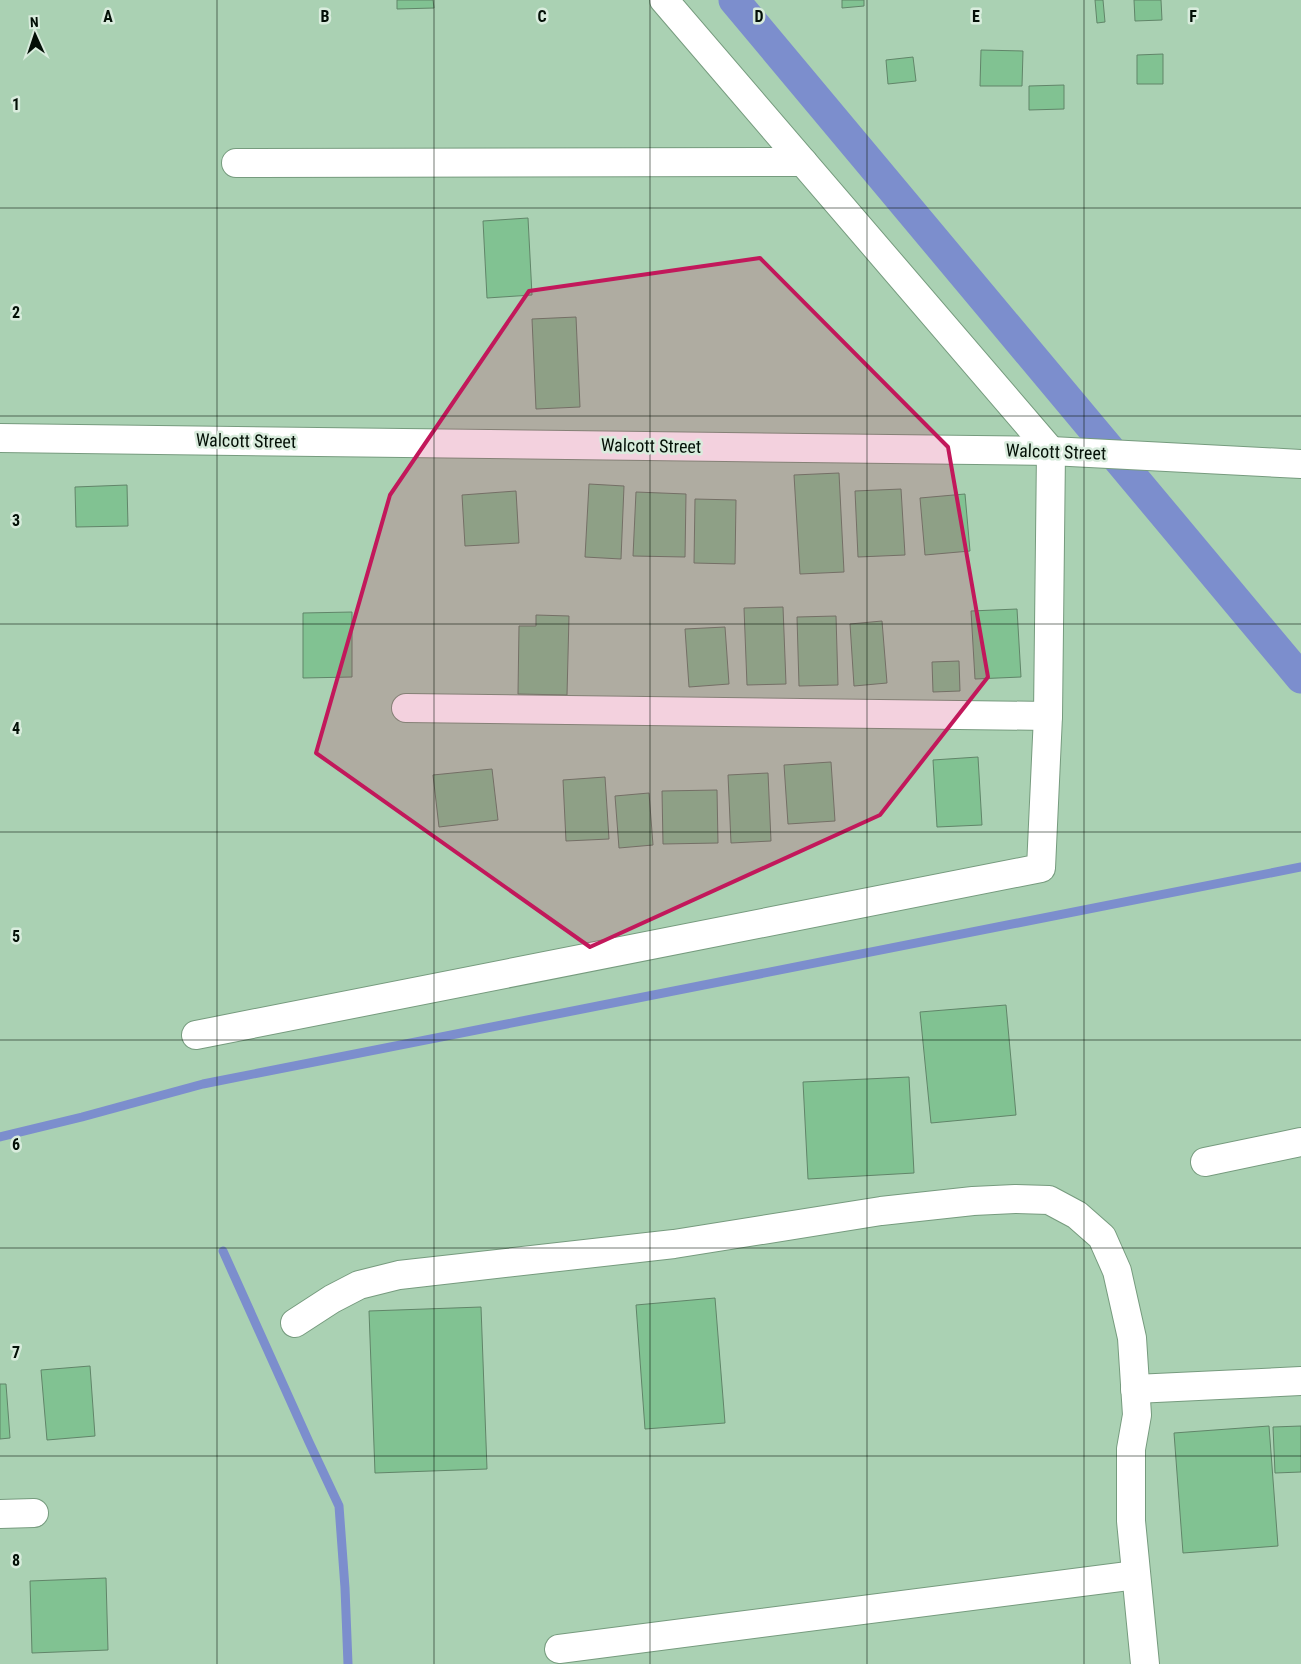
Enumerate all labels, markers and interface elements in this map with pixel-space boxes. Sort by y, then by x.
text: A [103,7,113,26]
text: B [321,7,330,26]
text: C [537,7,547,26]
text: D [754,7,764,26]
text: E [972,7,980,26]
text: F [1189,7,1197,26]
north arrow [10,10,60,60]
text: N [30,14,39,30]
text: 1 [12,95,20,114]
text: 2 [12,303,20,322]
street label: Walcott Street [196,429,296,452]
street label: Walcott Street [601,434,701,457]
street label: Walcott Street [1005,439,1107,464]
text: 3 [12,511,20,530]
text: 4 [12,719,20,738]
text: 5 [12,927,20,946]
text: 6 [12,1135,20,1154]
text: 7 [12,1343,20,1362]
text: 8 [12,1551,20,1570]

